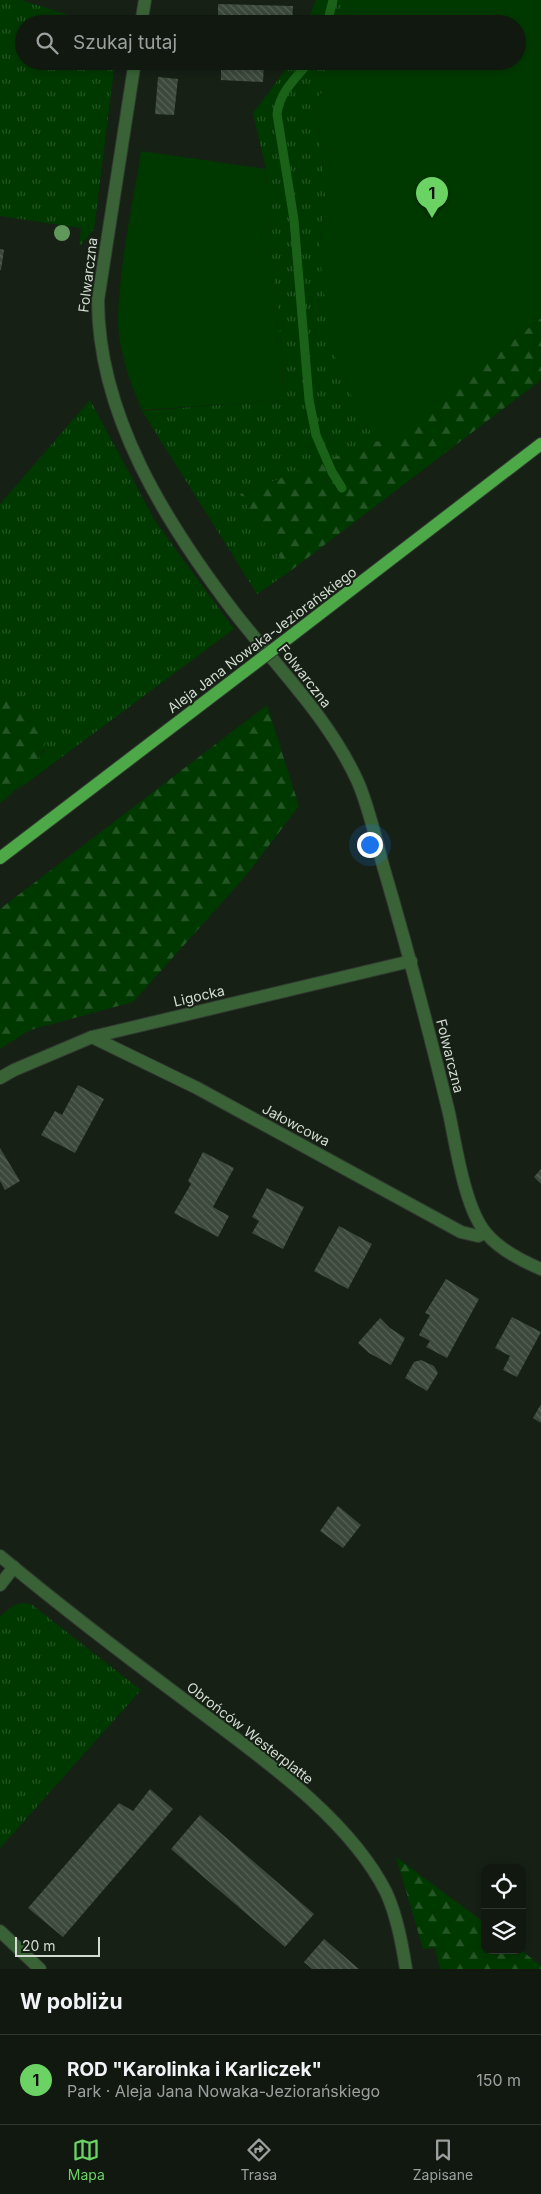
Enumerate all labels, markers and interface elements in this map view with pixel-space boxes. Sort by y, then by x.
search box [15,15,526,70]
icon: search [33,29,61,57]
text: Szukaj tutaj [73,31,177,54]
pin: 1 [416,177,448,218]
street label: Folwarczna [74,236,101,313]
street label: Aleja Jana Nowaka-Jeziorańskiego [164,563,360,716]
street label: Folwarczna [275,641,335,711]
your location [357,832,383,858]
street label: Ligocka [172,981,226,1010]
street label: Folwarczna [433,1017,468,1095]
street label: Jałowcowa [260,1100,333,1149]
street label: Obrońców Westerplatte [184,1678,317,1787]
map controls [481,1864,526,1954]
button: locate [481,1864,526,1909]
button: layers [481,1909,526,1954]
scale bar [15,1934,100,1957]
text: 20 m [22,1937,56,1954]
text: W pobliżu [20,1989,123,2014]
text: ROD "Karolinka i Karliczek" [67,2058,322,2081]
text: 1 [33,2070,39,2090]
text: 150 m [476,2070,521,2090]
text: Park · Aleja Jana Nowaka-Jeziorańskiego [67,2081,380,2101]
tab: Mapa [68,2136,105,2183]
tab: Trasa [241,2136,277,2183]
tab: Zapisane [413,2136,473,2183]

